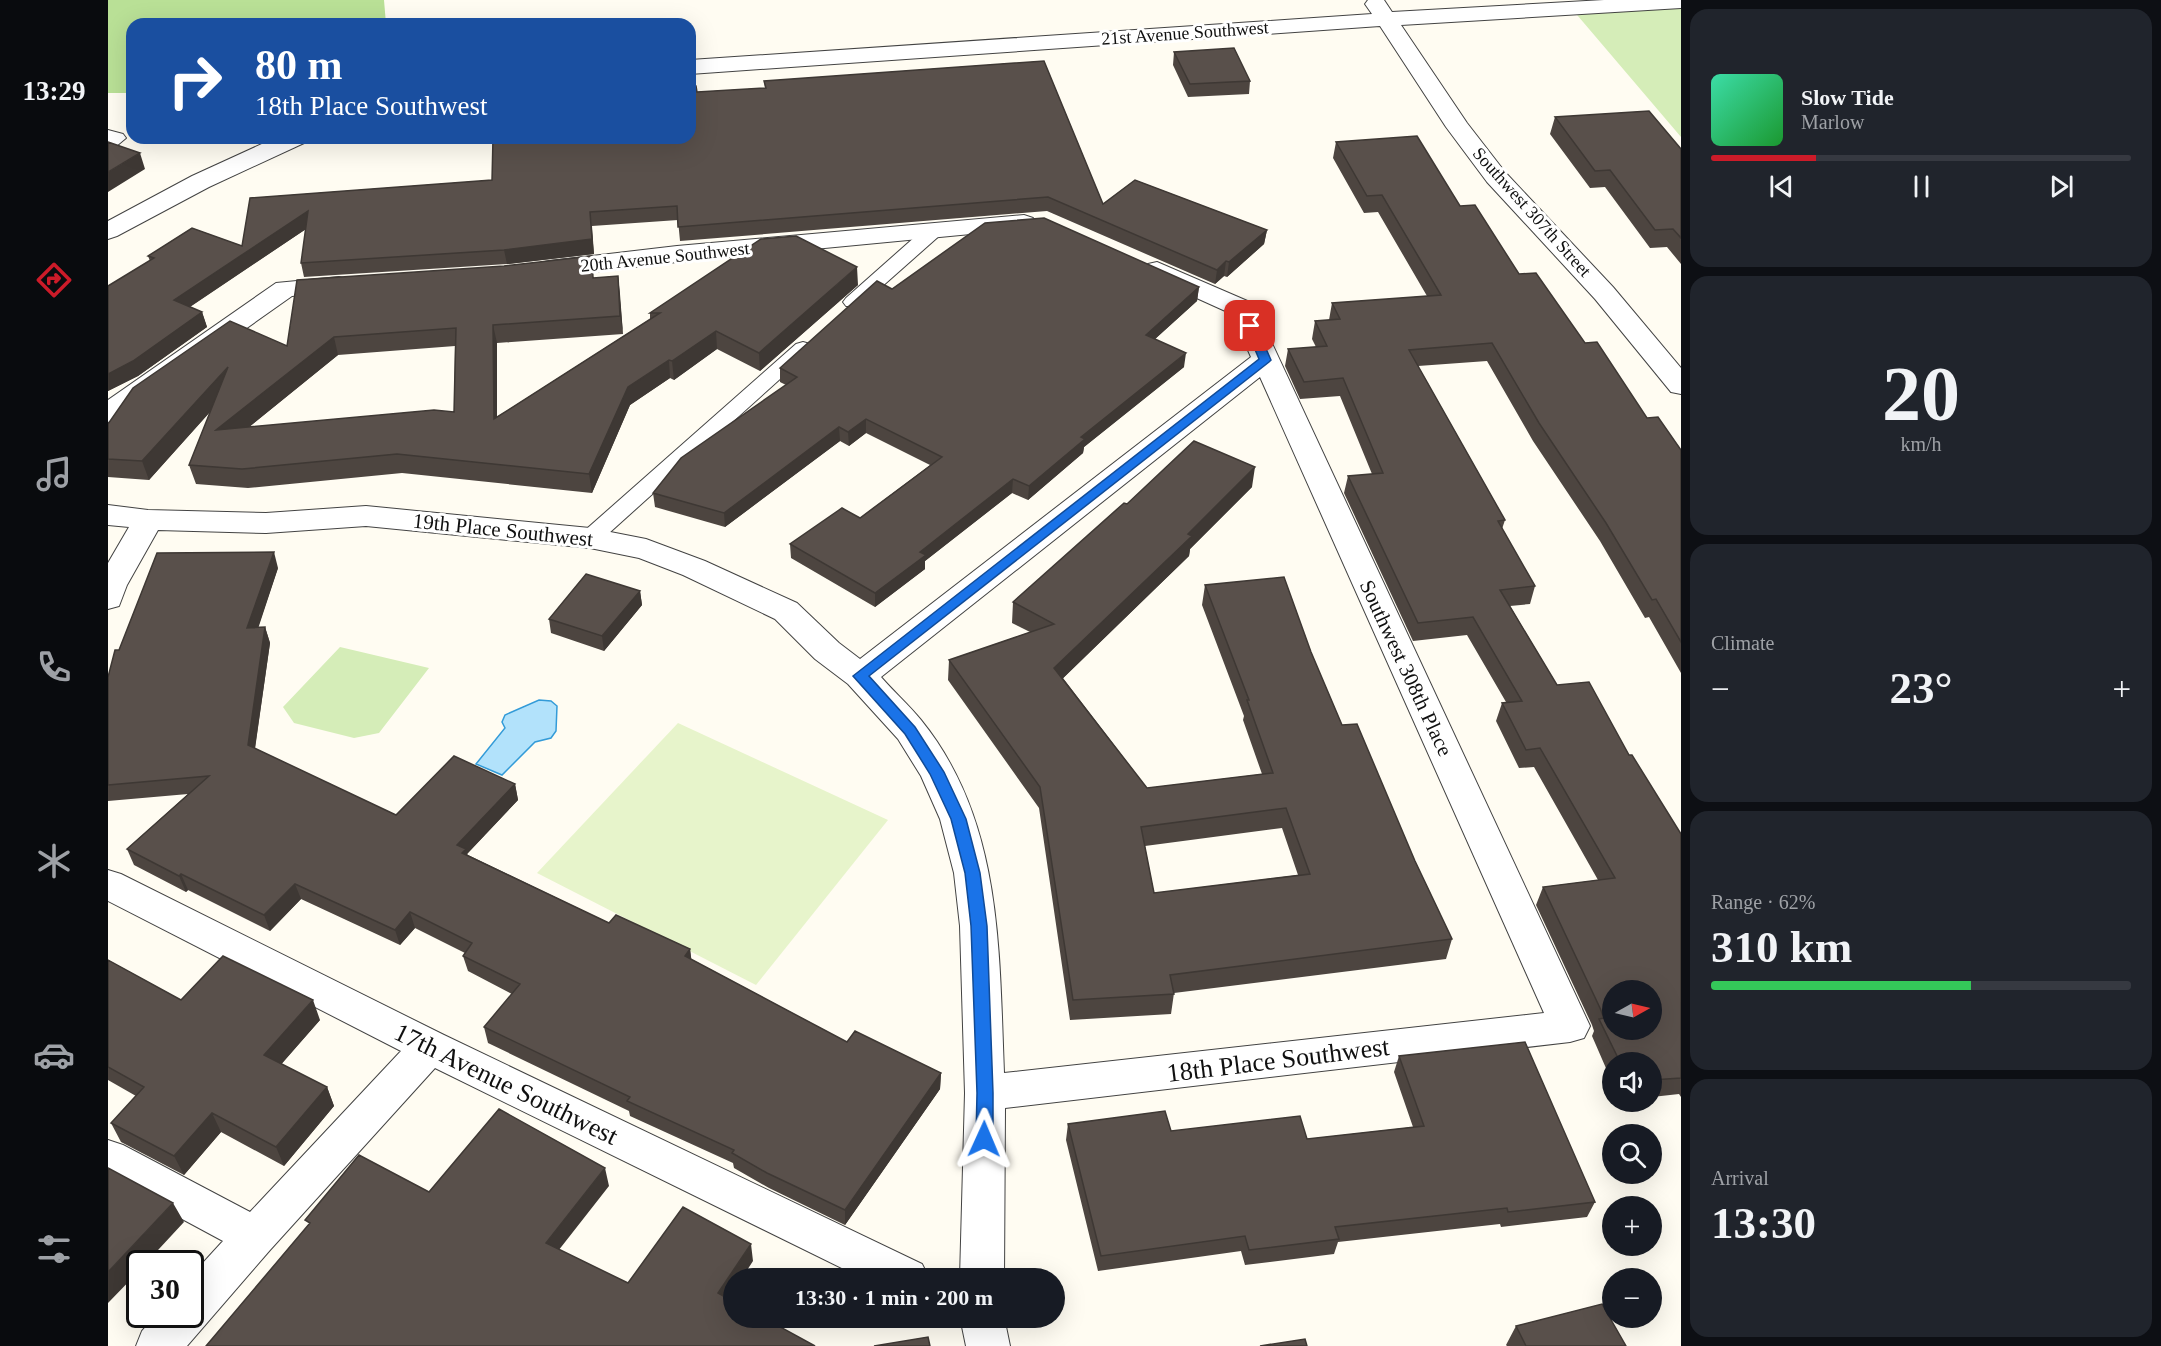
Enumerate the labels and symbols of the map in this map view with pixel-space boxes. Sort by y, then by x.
street label: 21st Avenue Southwest [1101,17,1269,49]
street label: Southwest 307th Street [1469,143,1595,281]
street label: 20th Avenue Southwest [580,238,750,276]
pin [1224,300,1275,351]
street label: 19th Place Southwest [412,509,594,551]
street label: Southwest 308th Place [1355,576,1457,760]
north arrow [1602,980,1662,1040]
street label: 17th Avenue Southwest [390,1017,623,1151]
street label: 18th Place Southwest [1165,1032,1392,1088]
position arrow [952,1107,1016,1171]
speed limit sign: 30 [126,1250,204,1328]

